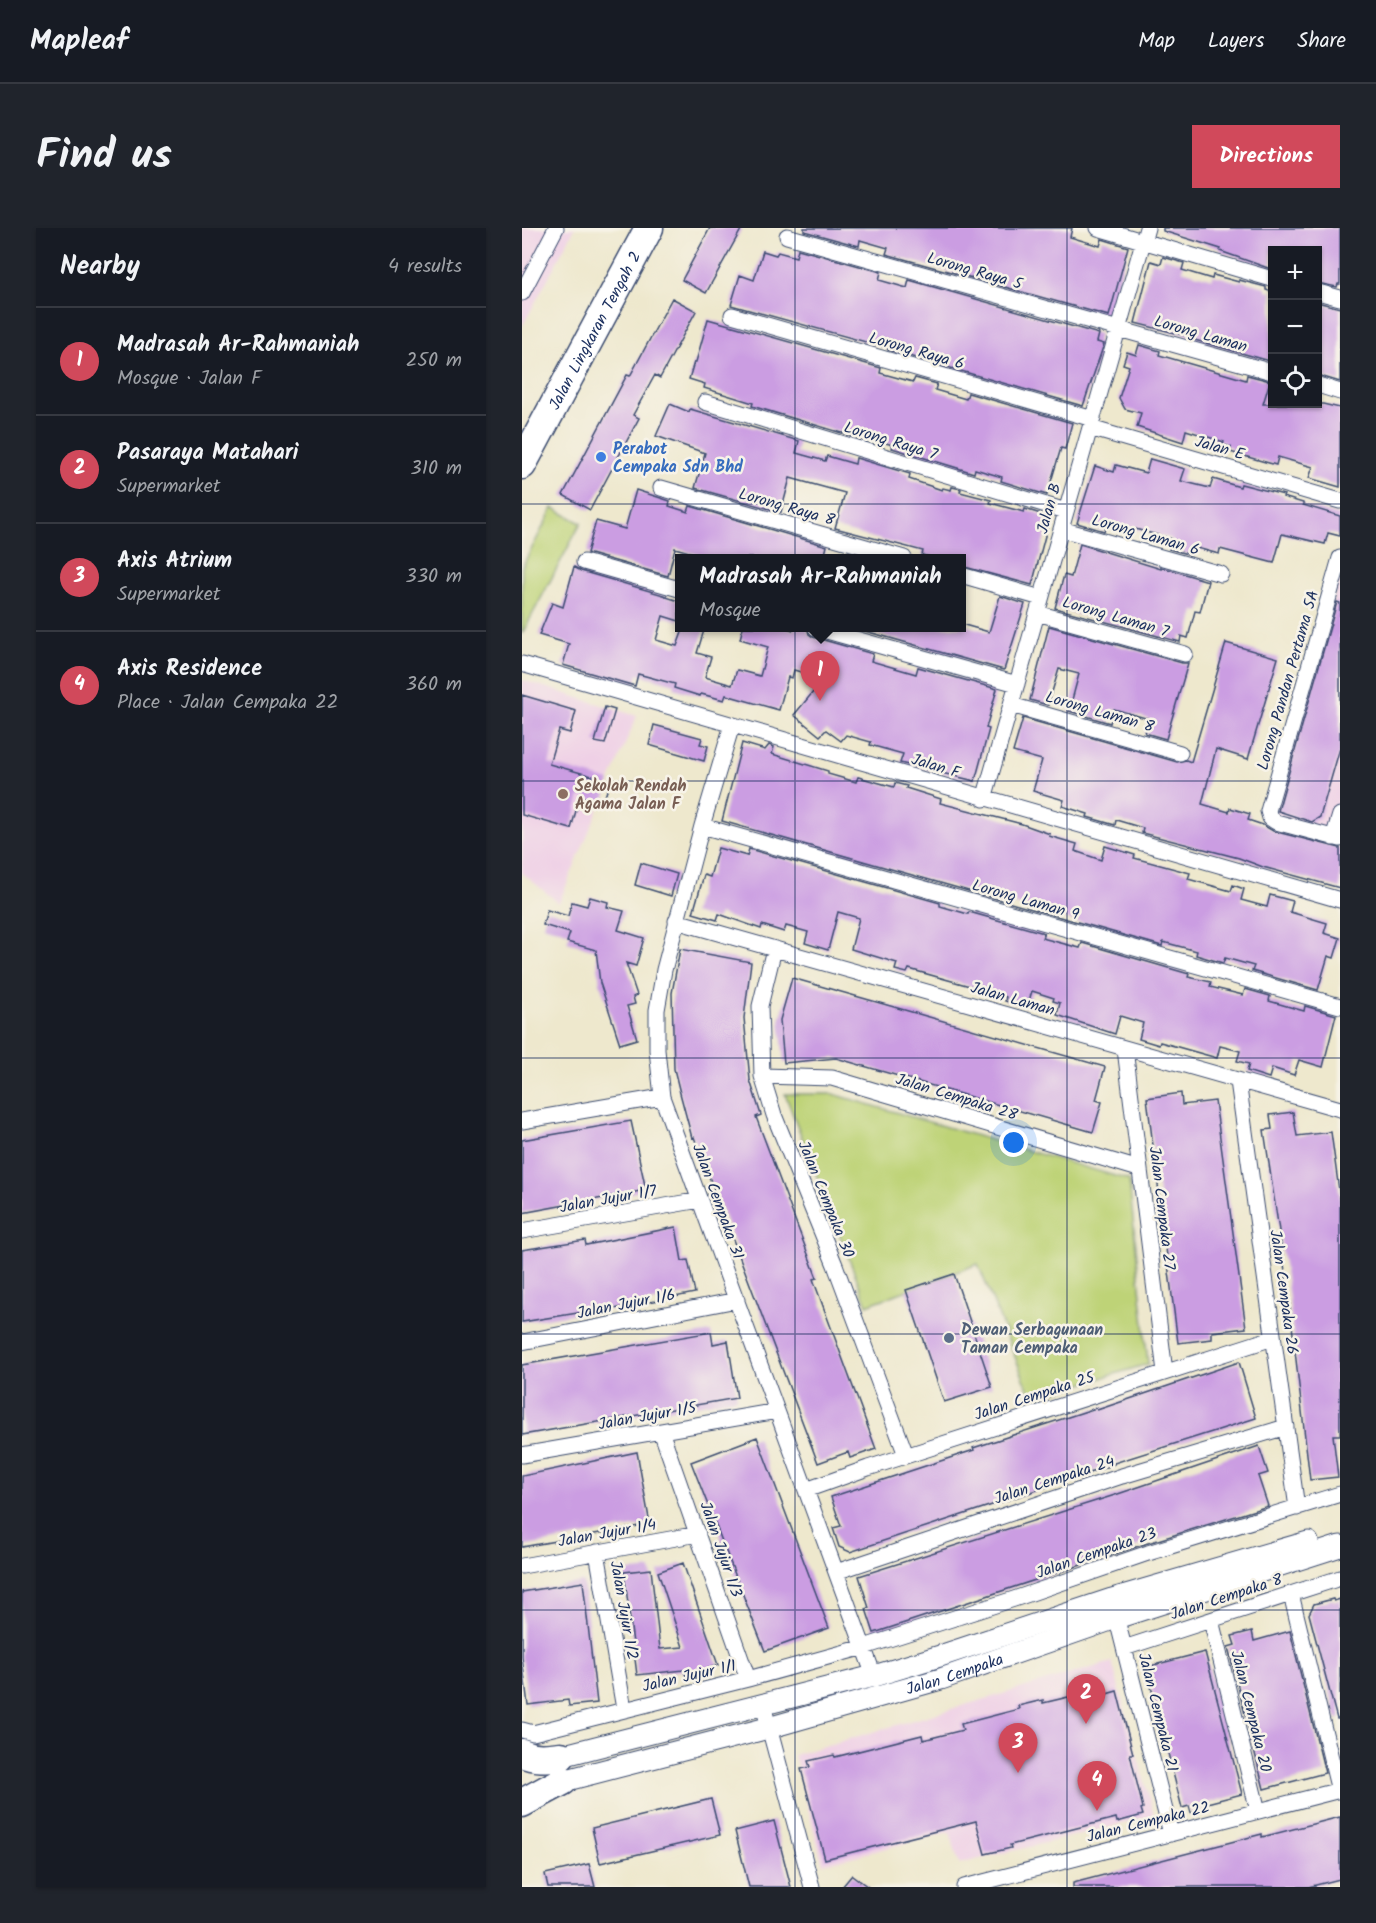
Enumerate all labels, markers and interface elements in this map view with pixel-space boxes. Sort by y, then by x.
text: Mapleaf [30,19,128,64]
text: Map [1138,25,1175,58]
text: Layers [1208,25,1264,58]
text: Share [1297,25,1346,58]
text: Find us [36,123,172,190]
button: Directions [1192,125,1340,188]
text: Nearby [60,246,140,288]
street label: Lorong Raya 5 [924,246,1026,297]
map controls [1268,246,1322,408]
button: + [1268,246,1322,300]
street label: Jalan Lingkaran Tengah 2 [543,247,648,415]
text: 4 results [388,251,462,283]
button: − [1268,300,1322,354]
street label: Lorong Laman [1151,309,1250,360]
street label: Lorong Raya 6 [866,326,967,377]
text: Madrasah Ar-Rahmaniah [117,328,359,363]
text: 1 [76,345,83,377]
text: 250 m [406,345,462,377]
button: locate [1268,354,1322,408]
text: Mosque · Jalan F [117,363,261,395]
street label: Lorong Raya 7 [841,415,941,468]
street label: Jalan E [1192,429,1248,468]
text: Pasaraya Matahari [117,436,298,471]
place label: Perabot Cempaka Sdn Bhd [613,437,743,480]
marker: Perabot Cempaka Sdn Bhd [594,450,608,464]
text: 2 [74,453,85,485]
text: 310 m [410,453,462,485]
text: Supermarket [117,471,220,503]
street label: Jalan B [1030,480,1069,537]
street label: Lorong Raya 8 [736,482,838,533]
street label: Lorong Laman 6 [1089,508,1203,563]
text: Axis Atrium [117,544,232,579]
popup [675,554,966,632]
text: Madrasah Ar-Rahmaniah [699,560,942,595]
text: 3 [74,561,85,593]
text: 330 m [405,561,462,593]
text: Supermarket [117,579,220,611]
street label: Lorong Pandan Pertama 5A [1251,587,1326,773]
street label: Lorong Laman 7 [1059,590,1172,645]
text: Mosque [699,595,761,627]
text: Axis Residence [117,652,262,687]
pin: 1 [800,652,840,701]
text: 4 [74,669,85,701]
text: 360 m [406,669,462,701]
street label: Lorong Laman 8 [1042,685,1157,740]
text: Place · Jalan Cempaka 22 [117,687,338,719]
street label: Jalan F [908,747,965,786]
place label: Sekolah Rendah Agama Jalan F [575,774,687,817]
marker: Sekolah Rendah Agama Jalan F [556,787,570,801]
street label: Lorong Laman 9 [969,873,1082,928]
street label: Jalan Laman [968,976,1058,1023]
street label: Jalan Cempaka 28 [892,1067,1021,1128]
your location [999,1128,1028,1157]
street label: Jalan Cempaka 30 [791,1137,861,1262]
street label: Jalan Cempaka 31 [685,1140,750,1263]
street label: Jalan Cempaka 27 [1142,1145,1182,1272]
street label: Jalan Jujur 1/7 [558,1179,659,1220]
street label: Jalan Cempaka 26 [1262,1228,1305,1356]
street label: Jalan Jujur 1/6 [575,1283,678,1326]
place label: Dewan Serbagunaan Taman Cempaka [961,1318,1103,1361]
marker: Dewan Serbagunaan Taman Cempaka [942,1331,956,1345]
street label: Jalan Cempaka 25 [971,1365,1099,1428]
street label: Jalan Jujur 1/5 [596,1395,700,1437]
street label: Jalan Cempaka 24 [991,1449,1118,1512]
street label: Jalan Jujur 1/3 [693,1498,749,1601]
street label: Jalan Jujur 1/4 [556,1512,659,1554]
street label: Jalan Cempaka 23 [1033,1521,1160,1586]
street label: Jalan Jujur 1/2 [603,1559,645,1662]
street label: Jalan Cempaka 8 [1167,1567,1286,1627]
street label: Jalan Cempaka [903,1647,1007,1702]
street label: Jalan Cempaka 20 [1223,1648,1278,1775]
street label: Jalan Cempaka 21 [1131,1650,1184,1774]
street label: Jalan Jujur 1/1 [640,1654,739,1699]
pin: 2 [1066,1674,1106,1724]
pin: 3 [998,1724,1038,1773]
pin: 4 [1078,1762,1116,1811]
street label: Jalan Cempaka 22 [1084,1795,1213,1850]

